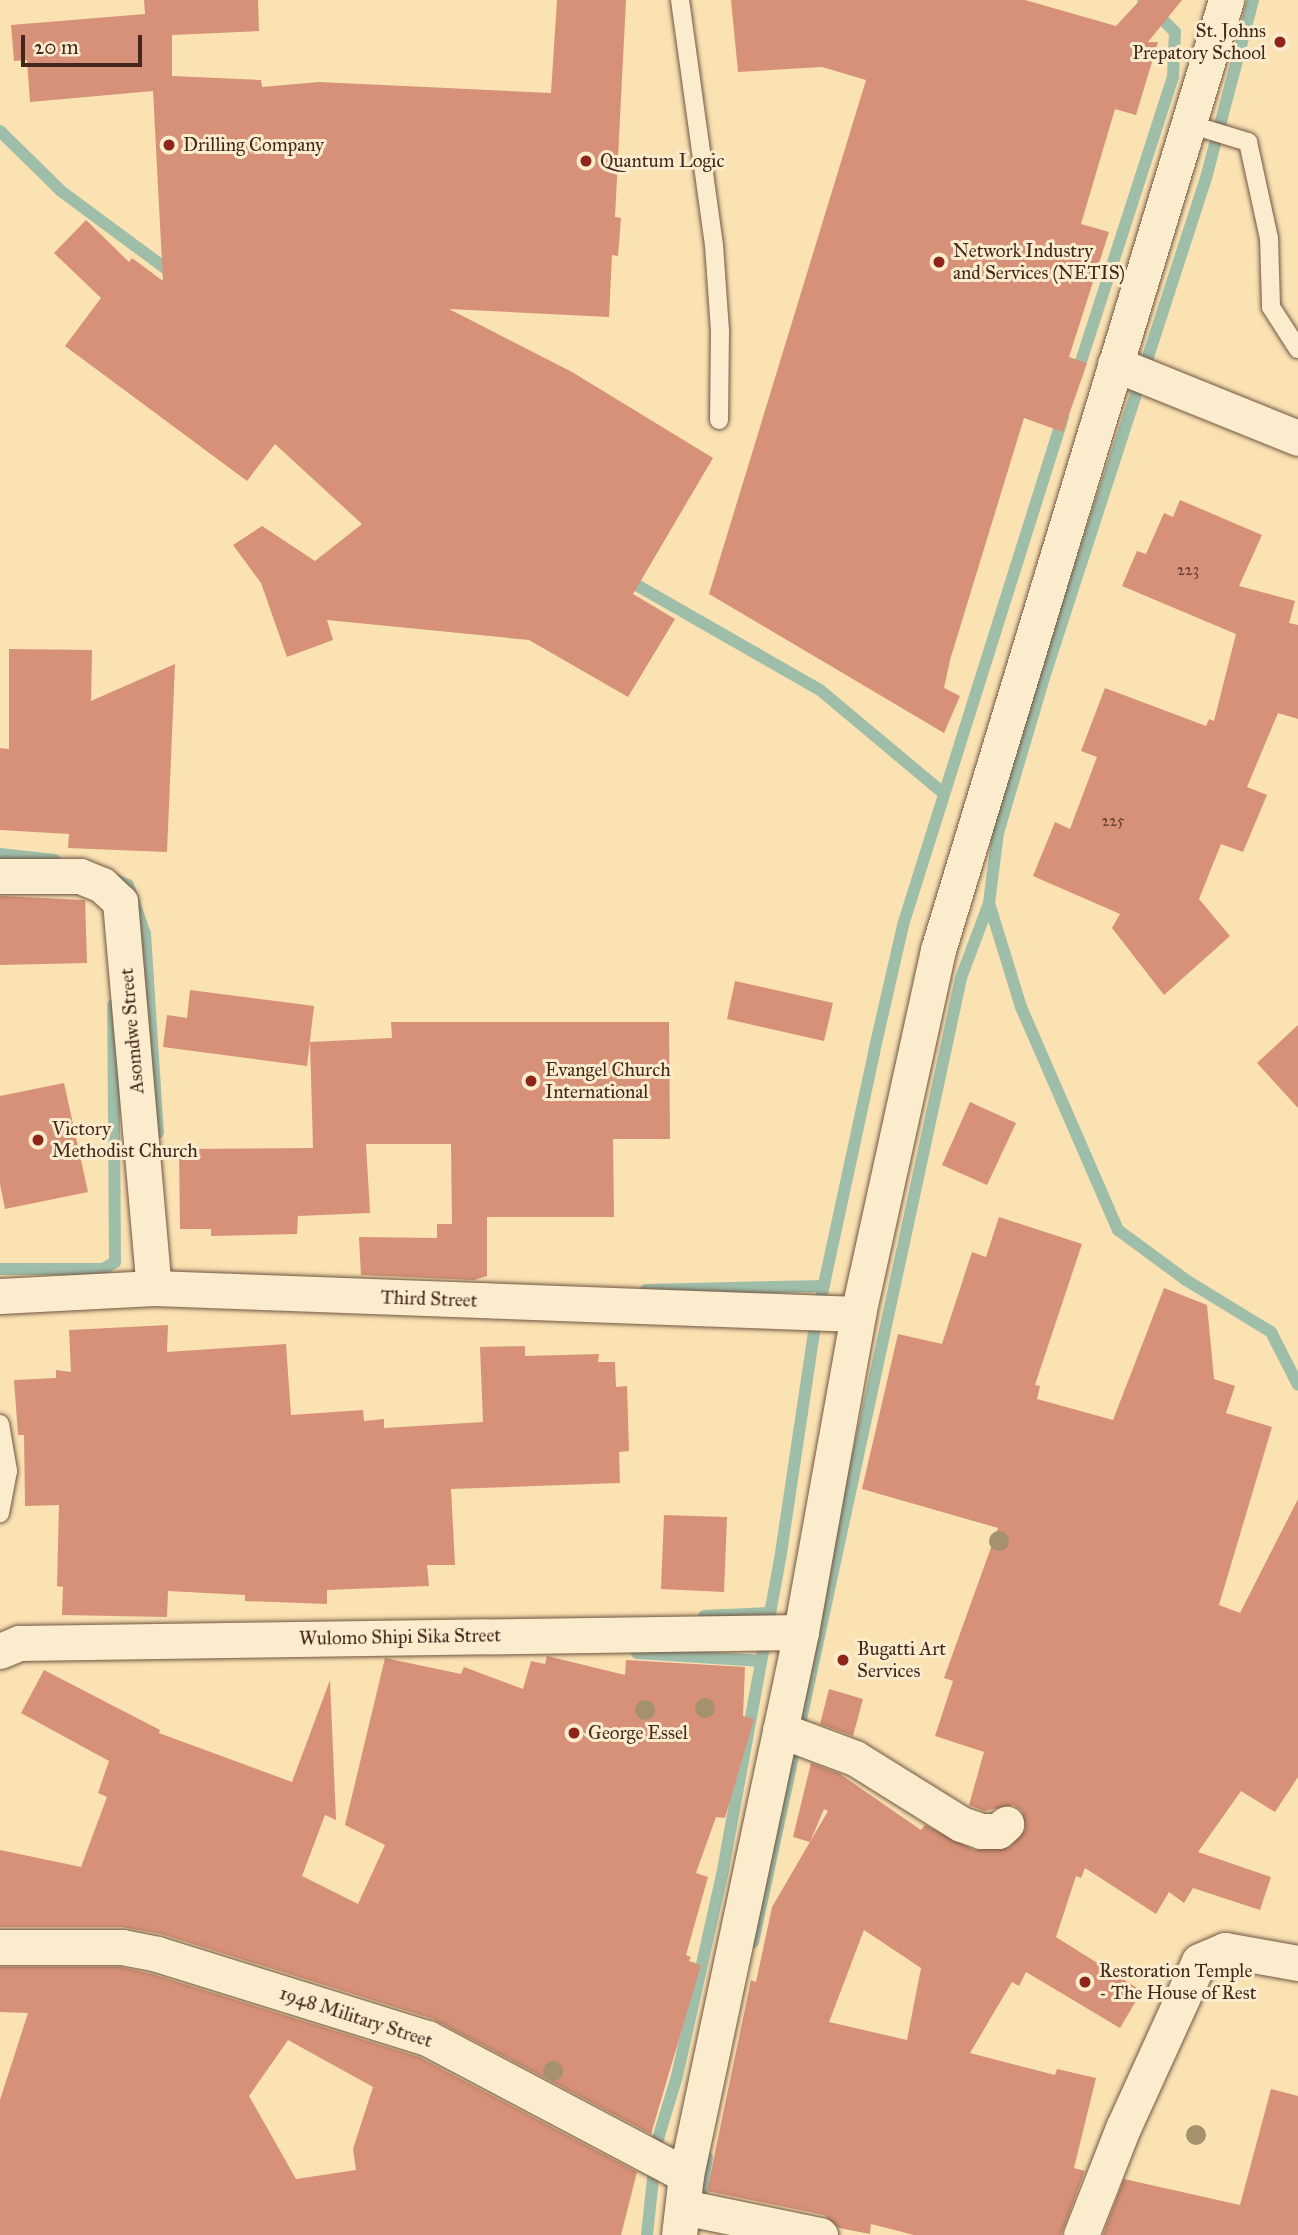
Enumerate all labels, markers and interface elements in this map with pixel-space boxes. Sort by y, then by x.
place label: St. Johns Prepatory School [1132,20,1266,64]
scale bar [24,21,145,65]
text: 20 m [34,34,79,60]
marker: St. Johns Prepatory School [1272,34,1288,50]
place label: Drilling Company [183,134,324,156]
marker: Drilling Company [161,137,177,153]
place label: Quantum Logic [600,150,724,172]
marker: Quantum Logic [578,153,594,169]
place label: Network Industry and Services (NETIS) [953,240,1125,284]
marker: Network Industry and Services (NETIS) [931,254,947,270]
house number: 223 [1177,560,1199,580]
house number: 225 [1101,811,1125,831]
street label: Asomdwe Street [115,967,149,1095]
place label: Evangel Church International [545,1059,671,1103]
marker: Evangel Church International [523,1073,539,1089]
place label: Victory Methodist Church [52,1118,198,1162]
marker: Victory Methodist Church [30,1132,46,1148]
street label: Third Street [380,1286,478,1312]
street label: Wulomo Shipi Sika Street [299,1624,501,1650]
place label: Bugatti Art Services [857,1638,946,1682]
marker: Bugatti Art Services [835,1652,851,1668]
place label: George Essel [588,1722,688,1744]
marker: George Essel [566,1725,582,1741]
place label: Restoration Temple - The House of Rest [1099,1960,1256,2004]
marker: Restoration Temple - The House of Rest [1077,1974,1093,1990]
street label: 1948 Military Street [277,1982,435,2052]

